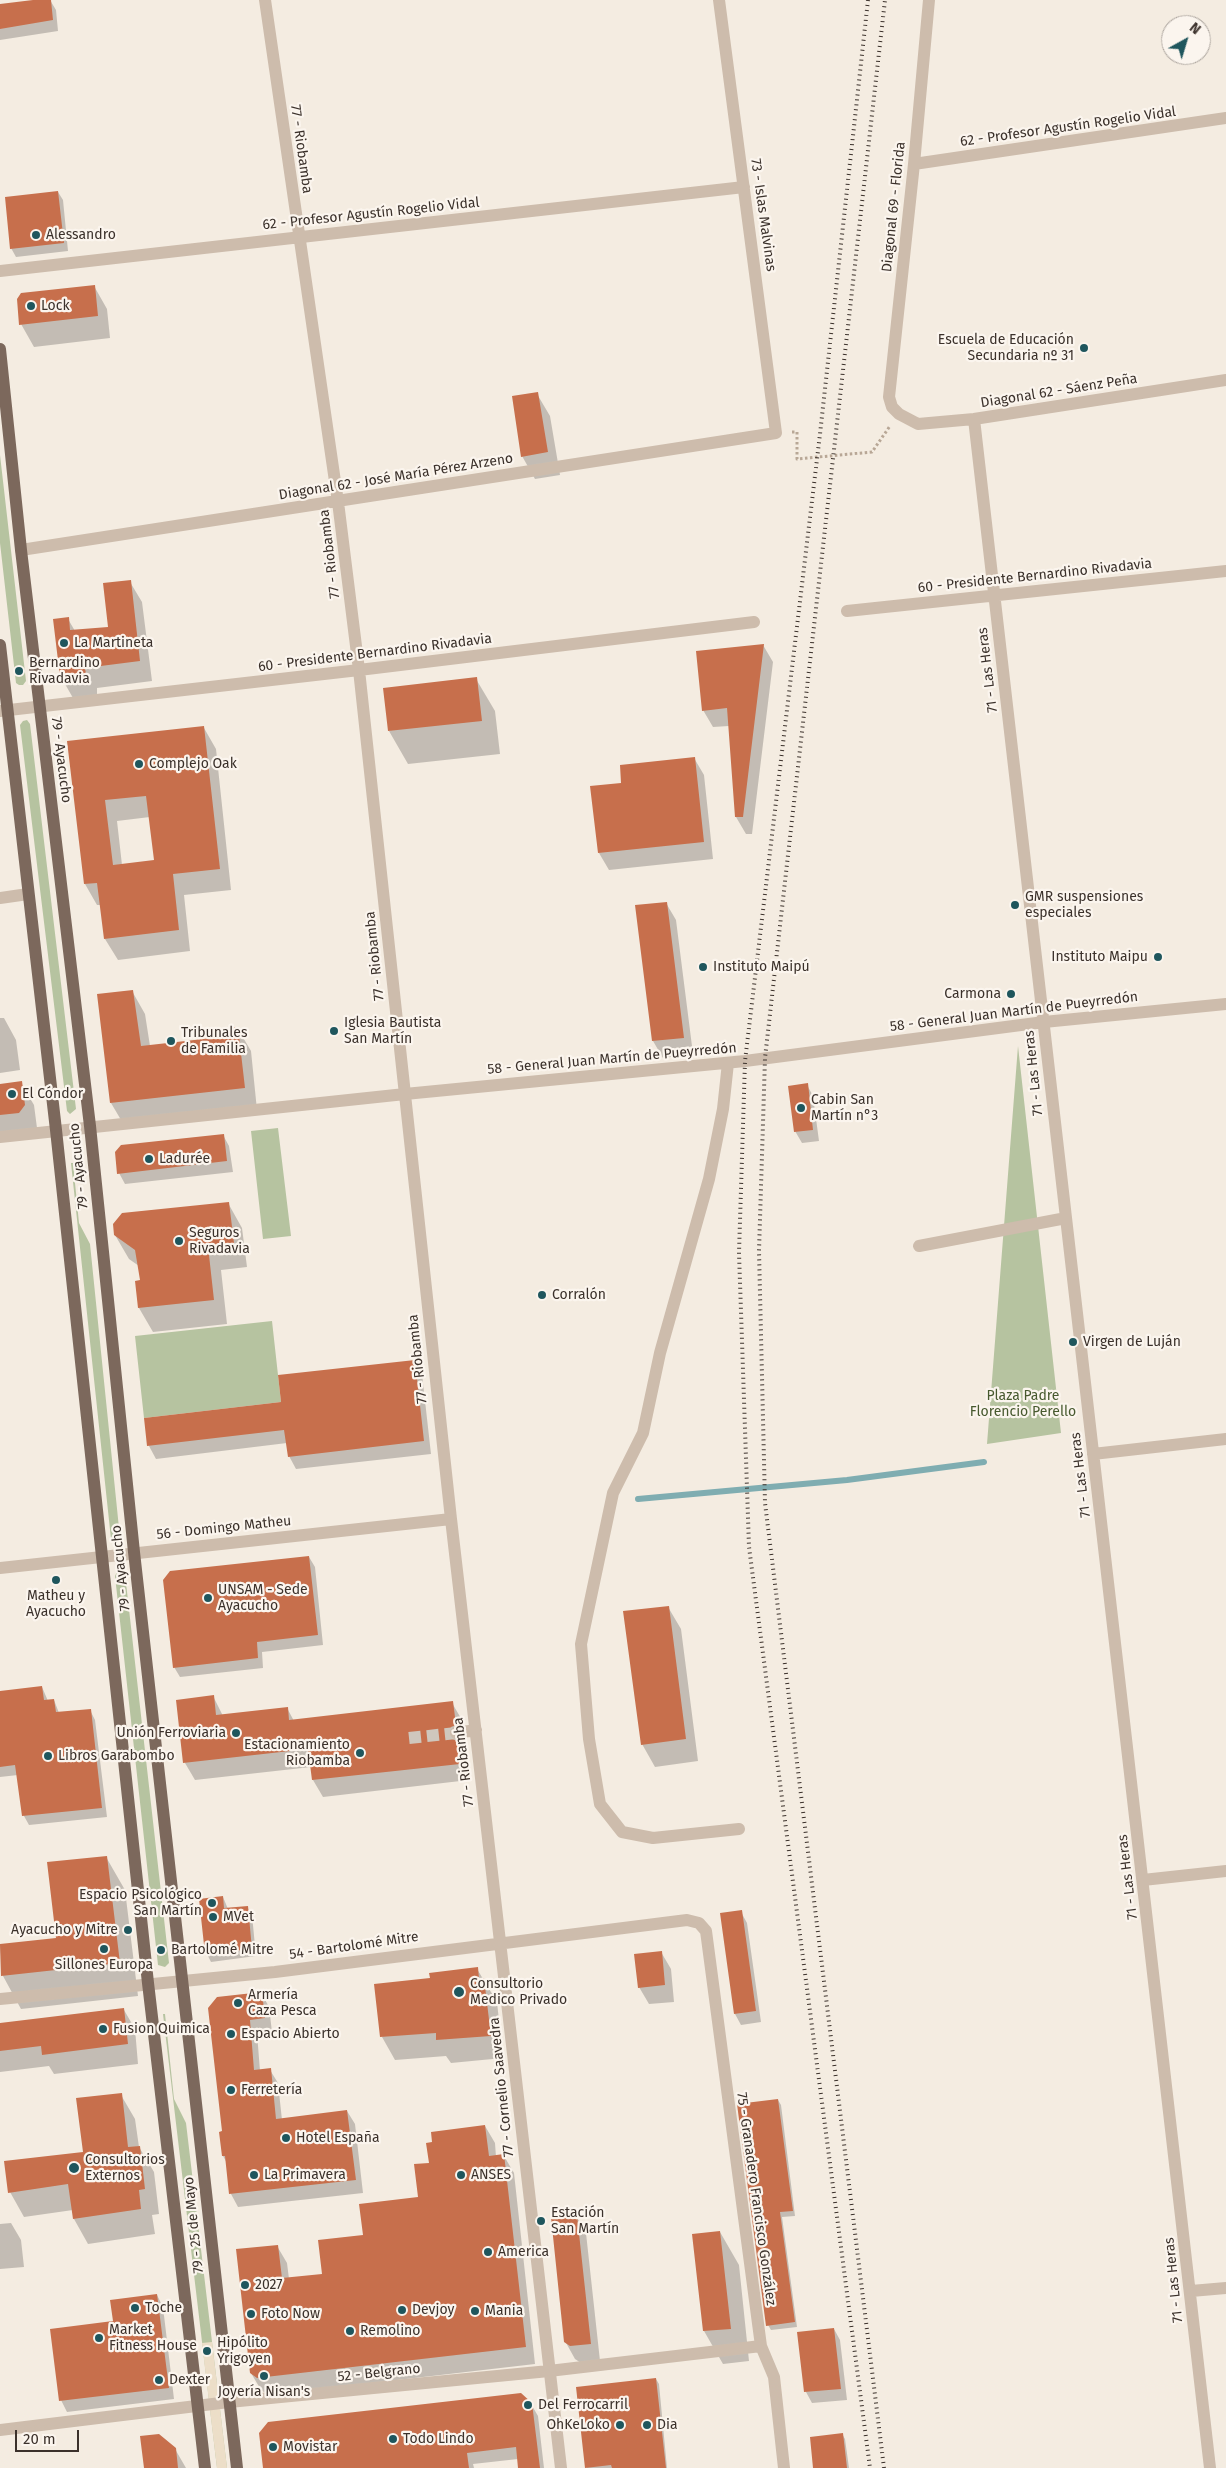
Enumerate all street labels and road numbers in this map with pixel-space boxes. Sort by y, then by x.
street label: 77 - Riobamba [286,103,316,195]
street label: 62 - Profesor Agustín Rogelio Vidal [959,104,1177,150]
street label: Diagonal 69 - Florida [879,141,909,273]
street label: 73 - Islas Malvinas [747,157,779,273]
street label: 62 - Profesor Agustín Rogelio Vidal [262,194,480,234]
street label: Diagonal 62 - Sáenz Peña [979,370,1139,412]
street label: Diagonal 62 - José María Pérez Arzeno [278,450,514,504]
street label: 77 - Riobamba [316,508,344,600]
street label: 60 - Presidente Bernardino Rivadavia [917,555,1153,597]
street label: 71 - Las Heras [974,626,1002,714]
street label: 60 - Presidente Bernardino Rivadavia [257,630,493,676]
street label: 79 - Ayacucho [47,716,75,804]
street label: 77 - Riobamba [362,911,388,1001]
street label: 58 - General Juan Martín de Pueyrredón [889,988,1139,1036]
street label: 71 - Las Heras [1021,1029,1047,1117]
street label: 58 - General Juan Martín de Pueyrredón [487,1040,737,1078]
street label: 79 - Ayacucho [66,1122,92,1210]
street label: 77 - Riobamba [405,1314,431,1404]
street label: 71 - Las Heras [1067,1431,1095,1519]
street label: 56 - Domingo Matheu [156,1513,292,1543]
street label: 79 - Ayacucho [108,1524,134,1612]
street label: 77 - Riobamba [450,1716,478,1808]
street label: 71 - Las Heras [1114,1833,1142,1921]
street label: 54 - Bartolomé Mitre [288,1929,420,1963]
street label: 77 - Cornelio Saavedra [486,2016,518,2158]
street label: 75 - Granadero Francisco González [733,2091,779,2307]
street label: 79 - 25 de Mayo [181,2176,207,2274]
street label: 71 - Las Heras [1161,2236,1187,2324]
street label: 52 - Belgrano [337,2360,421,2386]

